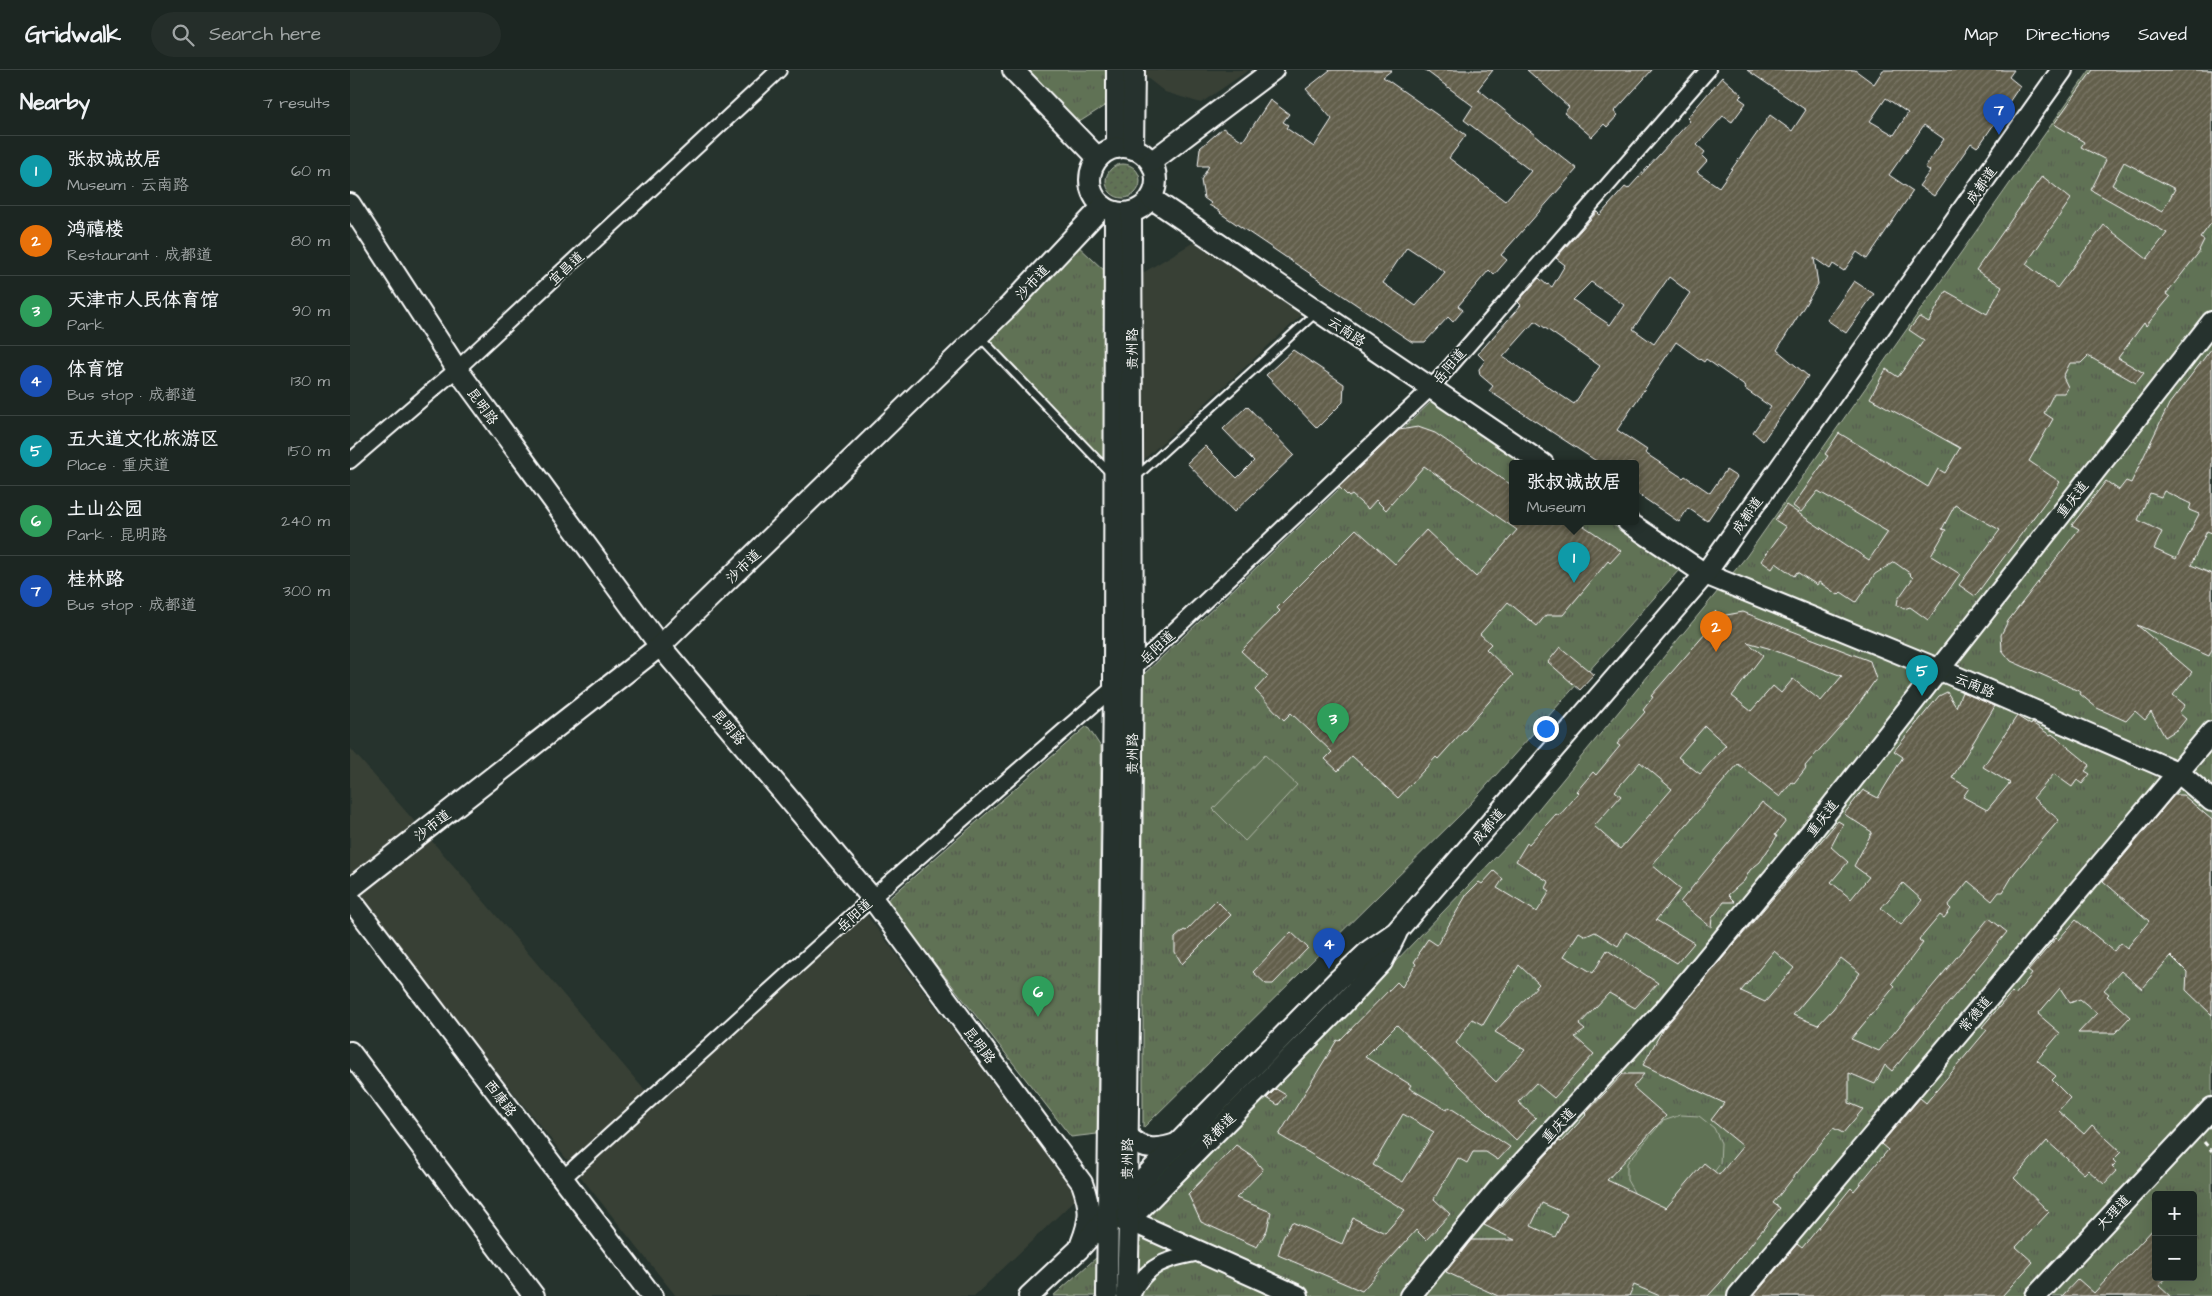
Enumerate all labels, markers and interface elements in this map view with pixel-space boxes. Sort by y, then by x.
search box [151,12,501,57]
text: Gridwalk [25,18,121,52]
icon: search [169,21,197,49]
text: Search here [209,21,321,48]
text: Map [1964,22,1998,47]
text: Directions [2026,22,2110,47]
text: Saved [2138,22,2187,47]
text: Nearby [20,88,90,117]
text: 7 results [263,92,330,114]
pin: 7 [1983,94,2015,135]
text: 张叔诚故居 [67,146,162,173]
text: 1 [35,160,37,182]
text: 60 m [291,160,330,182]
street label: 成都道 [1962,163,2002,209]
text: Museum · 云南路 [67,174,189,196]
text: 鸿禧楼 [67,216,124,243]
text: 2 [31,230,41,252]
text: 80 m [291,230,330,252]
text: Restaurant · 成都道 [67,244,212,266]
street label: 宜昌道 [545,247,589,290]
street label: 沙市道 [1011,261,1054,305]
text: 天津市人民体育馆 [67,287,219,314]
text: 3 [32,300,40,322]
text: 90 m [292,300,330,322]
street label: 云南路 [1323,312,1369,352]
text: Park [67,314,104,336]
street label: 贵州路 [1123,328,1143,370]
street label: 岳阳道 [1428,344,1471,389]
text: 体育馆 [67,356,124,383]
text: 4 [31,370,41,392]
text: 130 m [291,370,330,392]
text: Bus stop · 成都道 [67,384,196,406]
street label: 昆明路 [462,384,503,429]
text: 五大道文化旅游区 [67,426,219,453]
text: 5 [30,440,42,462]
text: 150 m [288,440,330,462]
text: Place · 重庆道 [67,454,170,476]
popup [1509,460,1639,525]
text: 张叔诚故居 [1526,469,1622,496]
street label: 重庆道 [2052,477,2094,522]
street label: 成都道 [1728,493,1768,539]
text: 土山公园 [67,496,143,523]
text: Museum [1526,496,1585,518]
text: 6 [31,510,41,532]
text: 240 m [281,510,330,532]
text: Park · 昆明路 [67,524,167,546]
pin: 1 [1558,542,1590,583]
street label: 沙市道 [722,545,766,589]
text: 桂林路 [67,566,124,593]
text: 7 [31,580,41,602]
text: 300 m [283,580,330,602]
text: Bus stop · 成都道 [67,594,196,616]
pin: 2 [1700,611,1732,652]
street label: 岳阳道 [1136,626,1180,669]
pin: 5 [1906,655,1938,696]
street label: 云南路 [1951,669,1998,703]
pin: 3 [1317,703,1349,744]
street label: 昆明路 [707,705,749,750]
your location [1533,716,1559,742]
street label: 贵州路 [1123,733,1143,775]
street label: 重庆道 [1802,796,1844,841]
street label: 成都道 [1467,804,1510,849]
street label: 沙市道 [410,805,455,847]
street label: 岳阳道 [832,894,877,937]
pin: 4 [1313,928,1345,969]
pin: 6 [1022,976,1054,1017]
street label: 常德道 [1955,992,1997,1037]
street label: 昆明路 [959,1023,1000,1068]
street label: 西康路 [480,1076,521,1121]
street label: 重庆道 [1537,1104,1580,1148]
street label: 成都道 [1197,1109,1241,1153]
street label: 贵州路 [1118,1138,1138,1180]
street label: 大理道 [2092,1191,2135,1235]
map controls [2152,1191,2197,1281]
button: + [2152,1191,2197,1236]
button: − [2152,1236,2197,1281]

